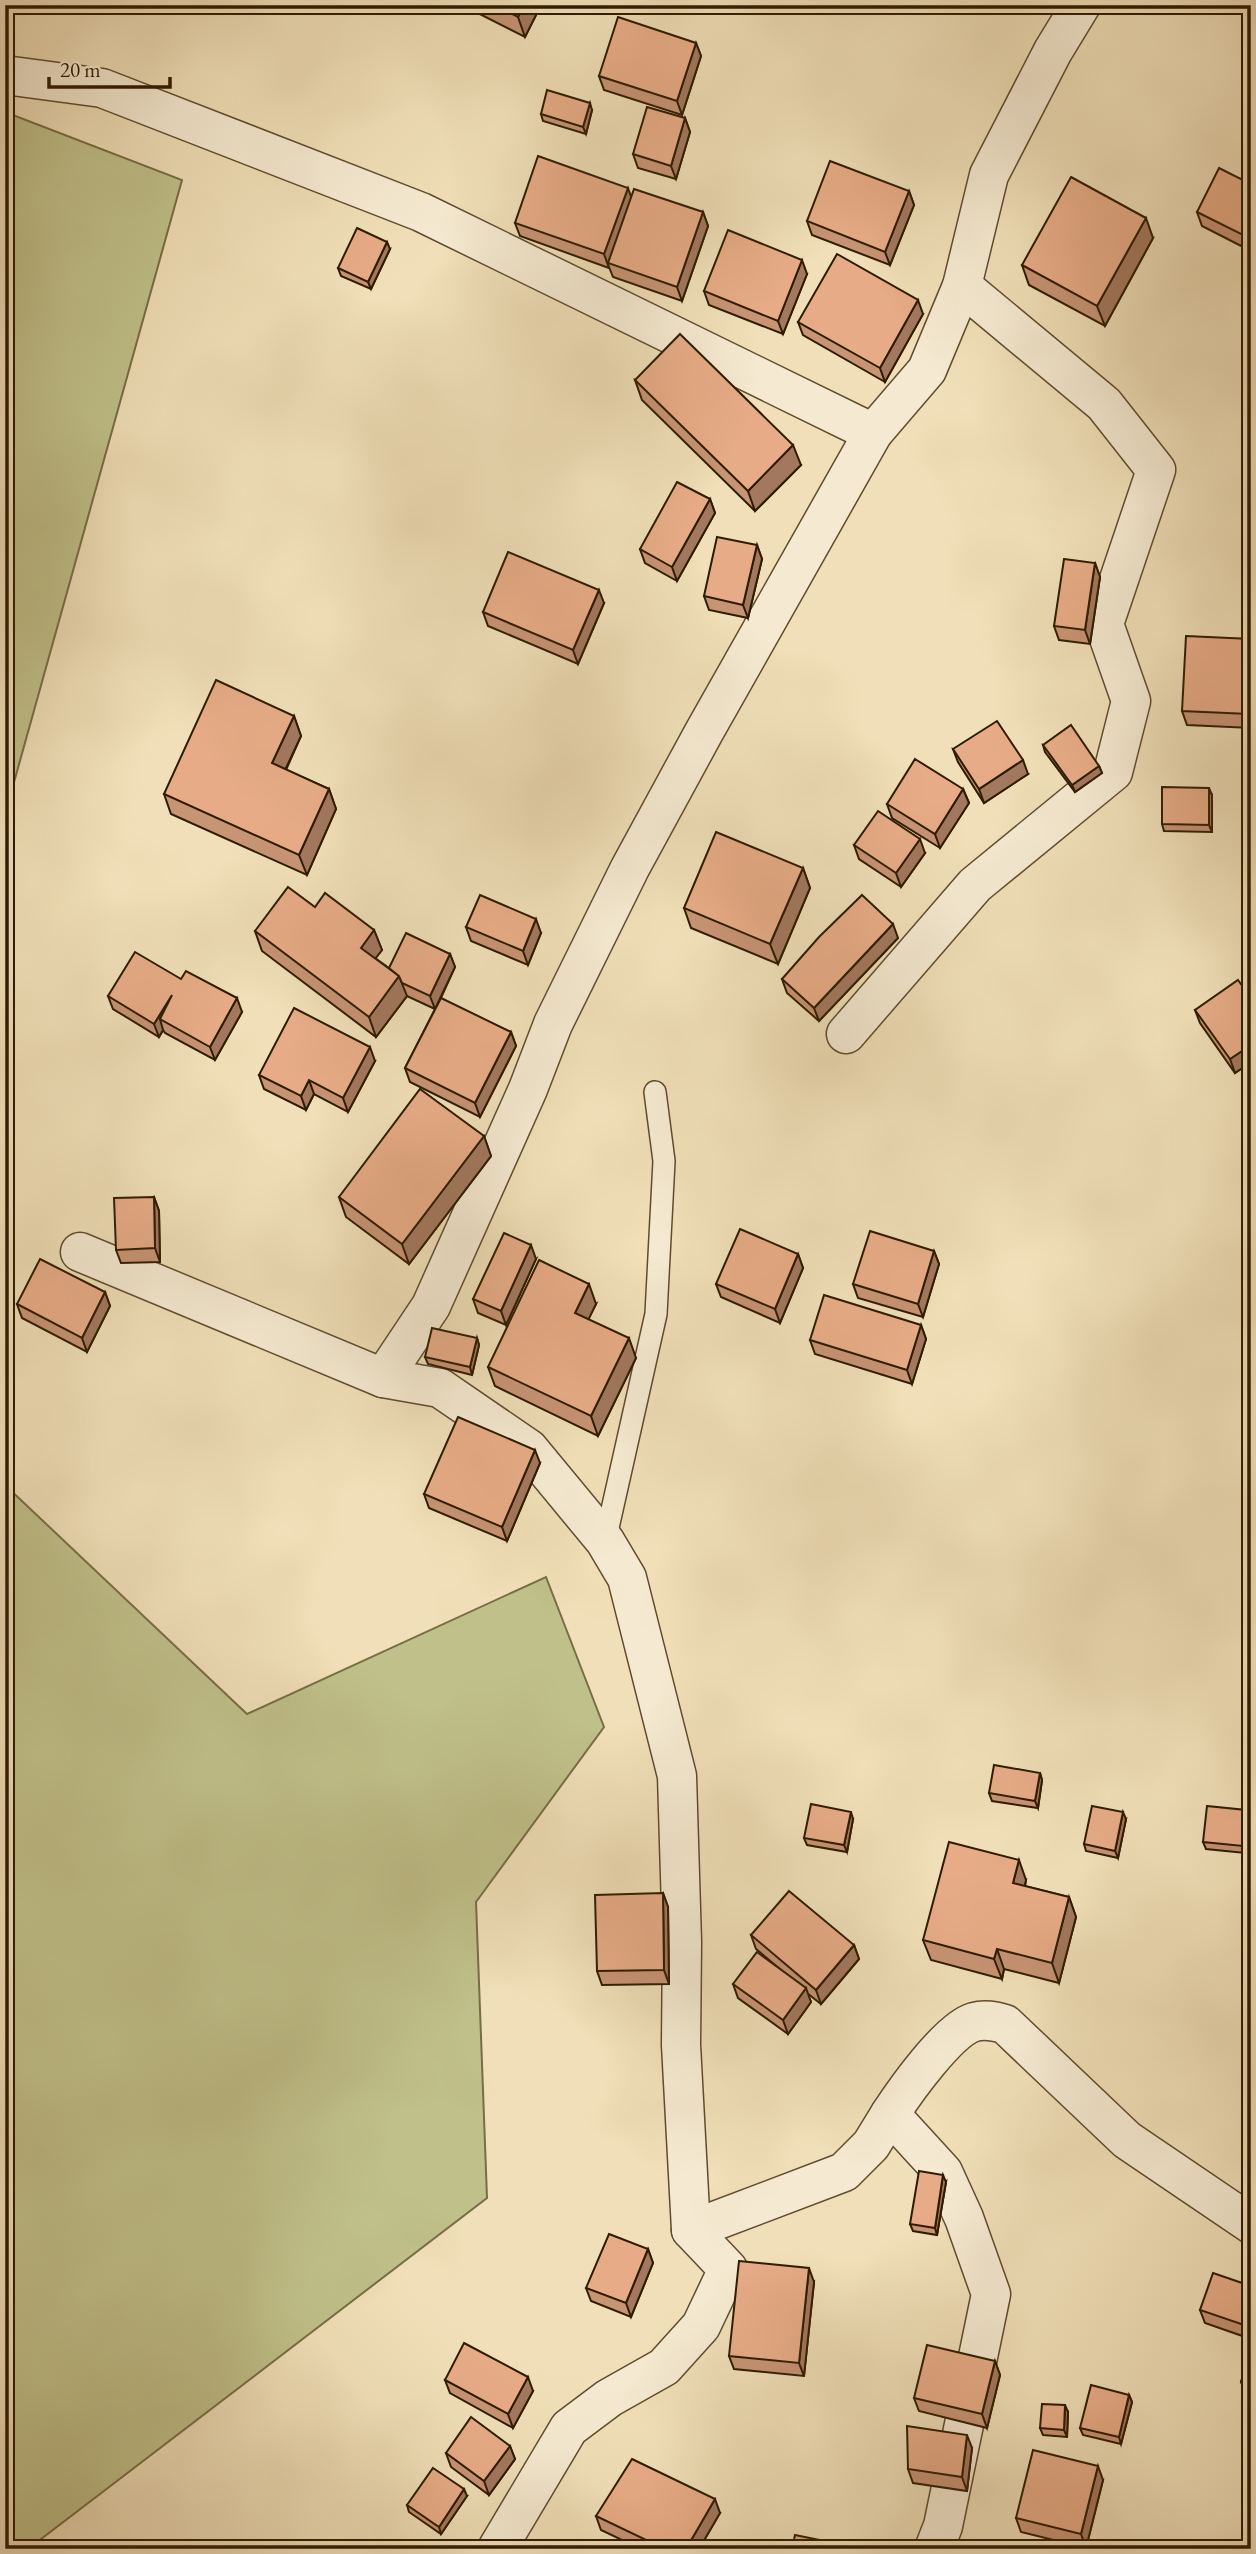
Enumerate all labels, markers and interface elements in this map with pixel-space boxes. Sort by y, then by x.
scale bar [49,46,170,90]
text: 20 m [60,56,101,83]

